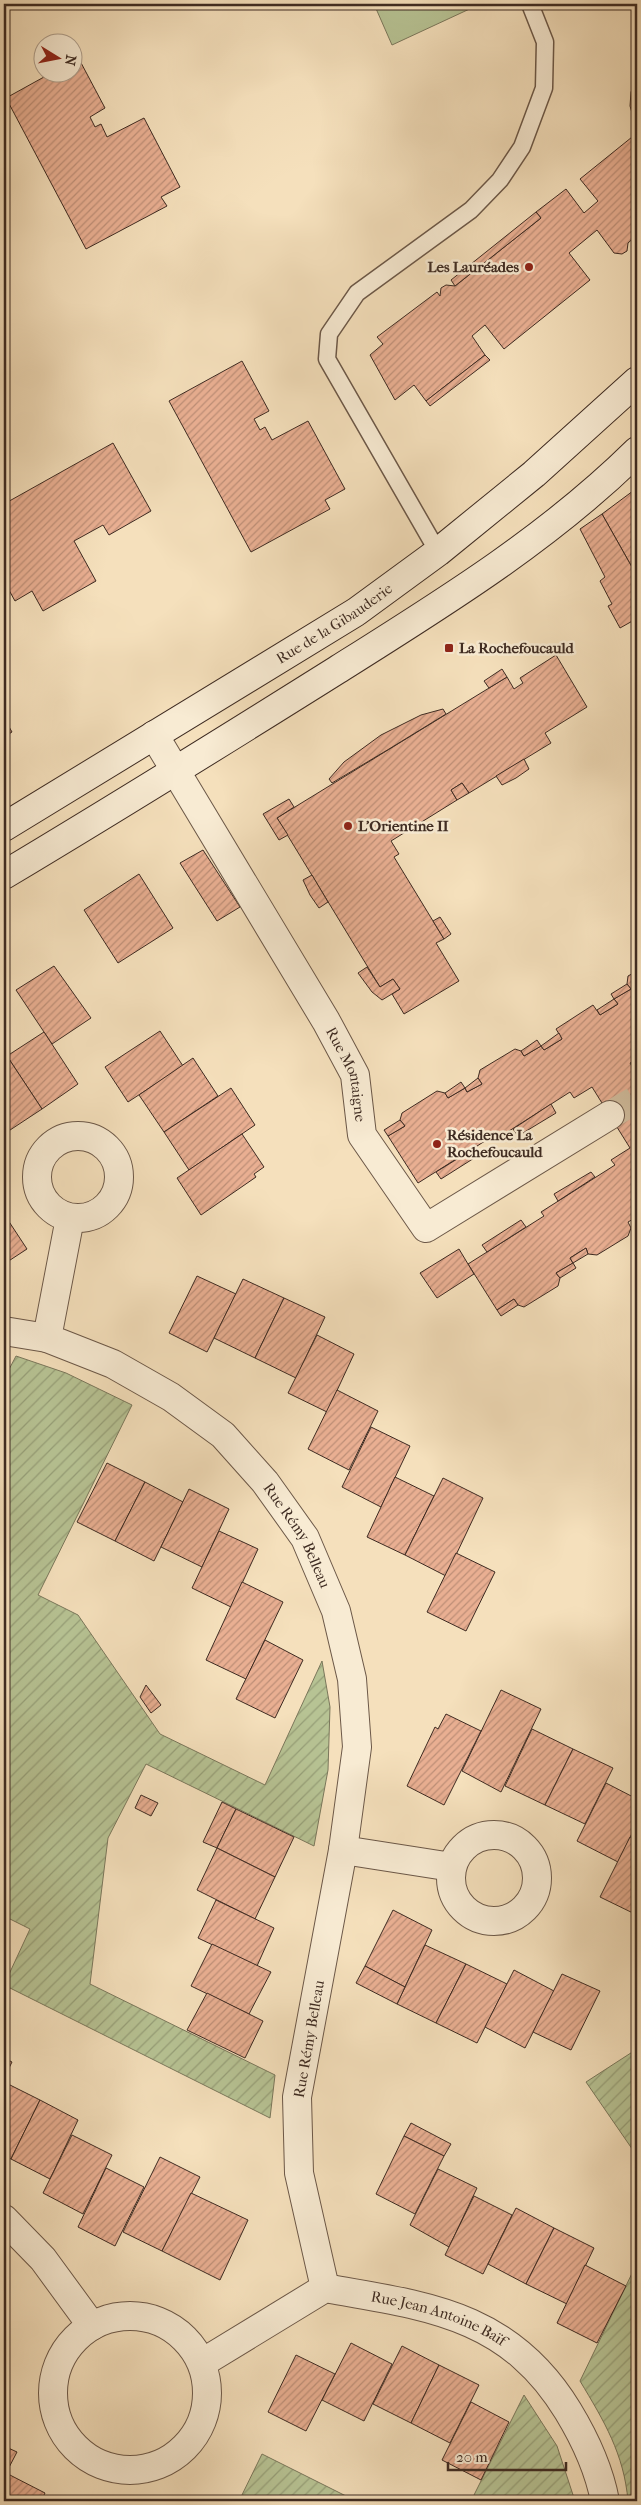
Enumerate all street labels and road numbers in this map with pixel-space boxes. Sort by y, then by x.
street label: Rue de la Gibauderie [273,579,396,668]
street label: Rue Montaigne [322,1024,369,1123]
street label: Rue Rémy Belleau [259,1479,334,1591]
street label: Rue Rémy Belleau [290,1978,328,2099]
street label: Rue Jean Antoine Baïf [370,2287,512,2351]

